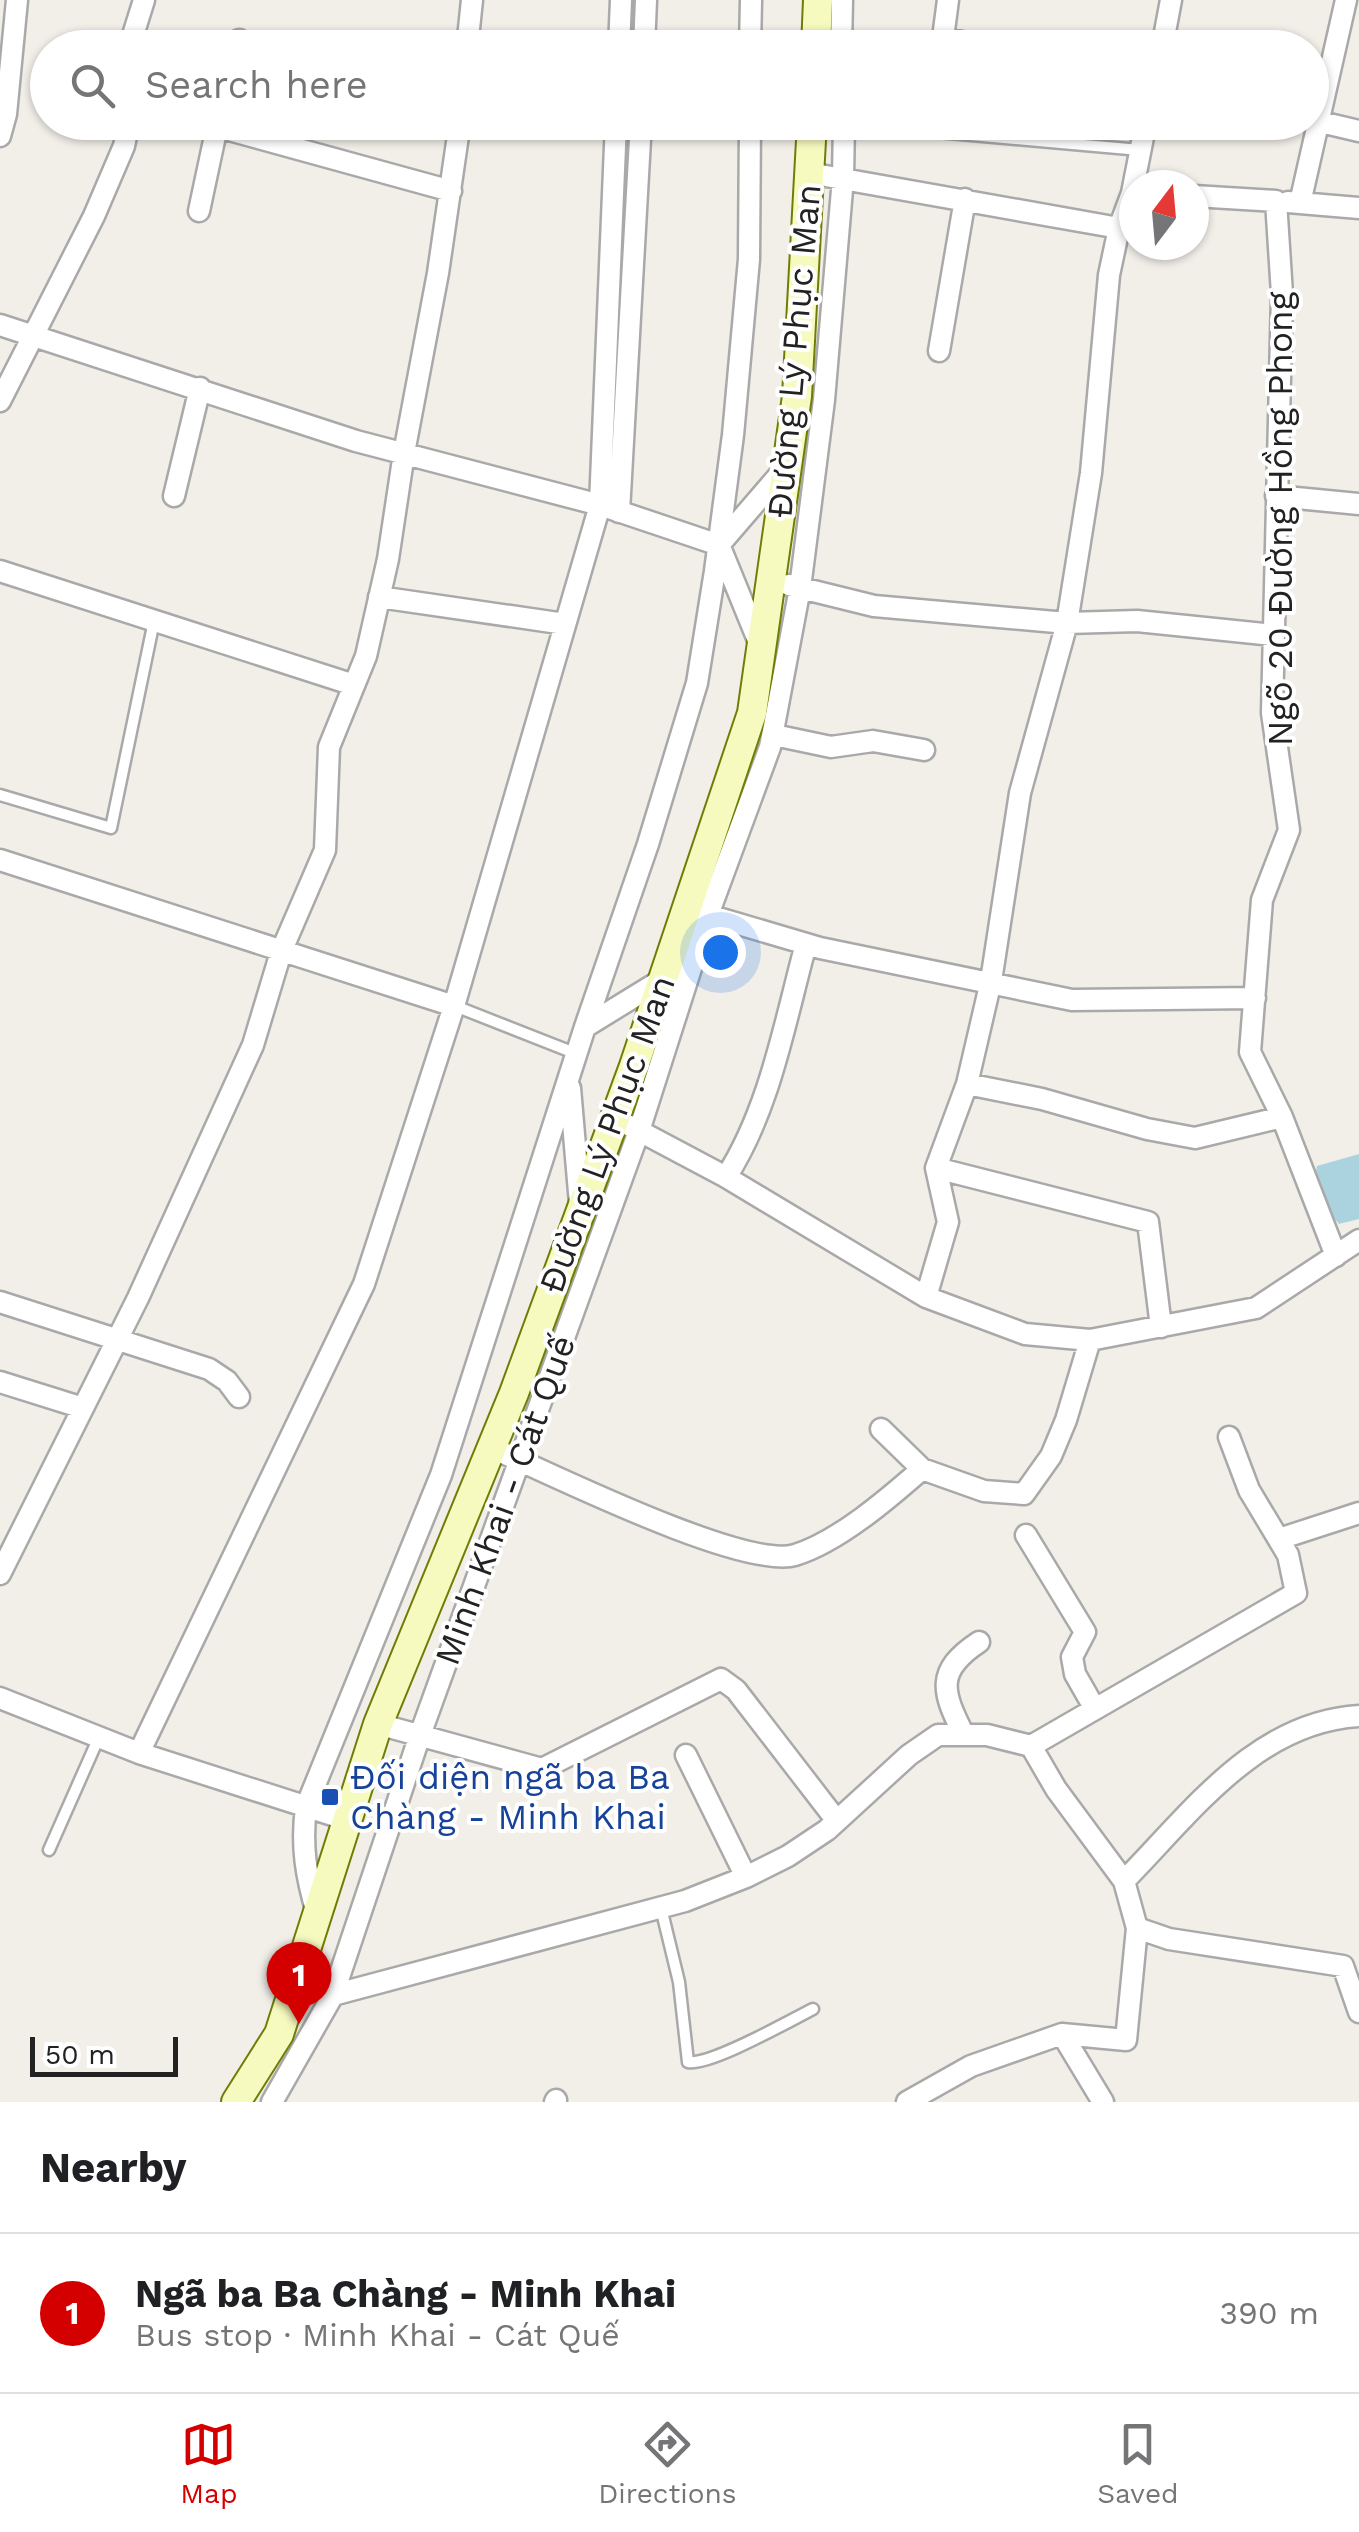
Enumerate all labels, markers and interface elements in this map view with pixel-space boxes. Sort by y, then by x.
search box [30,30,1329,140]
icon: search [65,58,120,113]
text: Search here [145,63,368,107]
north arrow [1119,170,1209,260]
street label: Đường Lý Phục Man [758,182,830,520]
street label: Ngõ 20 Đường Hồng Phong [1259,291,1301,746]
your location [695,927,746,978]
street label: Đường Lý Phục Man [530,970,684,1298]
street label: Minh Khai - Cát Quế [426,1329,584,1671]
place label: Đối diện ngã ba Ba Chàng - Minh Khai [350,1756,670,1838]
marker: Đối diện ngã ba Ba Chàng - Minh Khai [319,1786,341,1808]
pin: 1 [266,1942,332,2024]
scale bar [30,2032,178,2076]
text: 50 m [45,2038,115,2071]
text: Nearby [40,2143,187,2192]
text: Ngã ba Ba Chàng - Minh Khai [135,2272,676,2316]
text: 1 [66,2294,79,2332]
text: 390 m [1219,2294,1319,2332]
text: Bus stop · Minh Khai - Cát Quế [135,2316,620,2354]
tab: Map [180,2417,238,2510]
tab: Directions [598,2417,737,2510]
tab: Saved [1097,2417,1179,2510]

